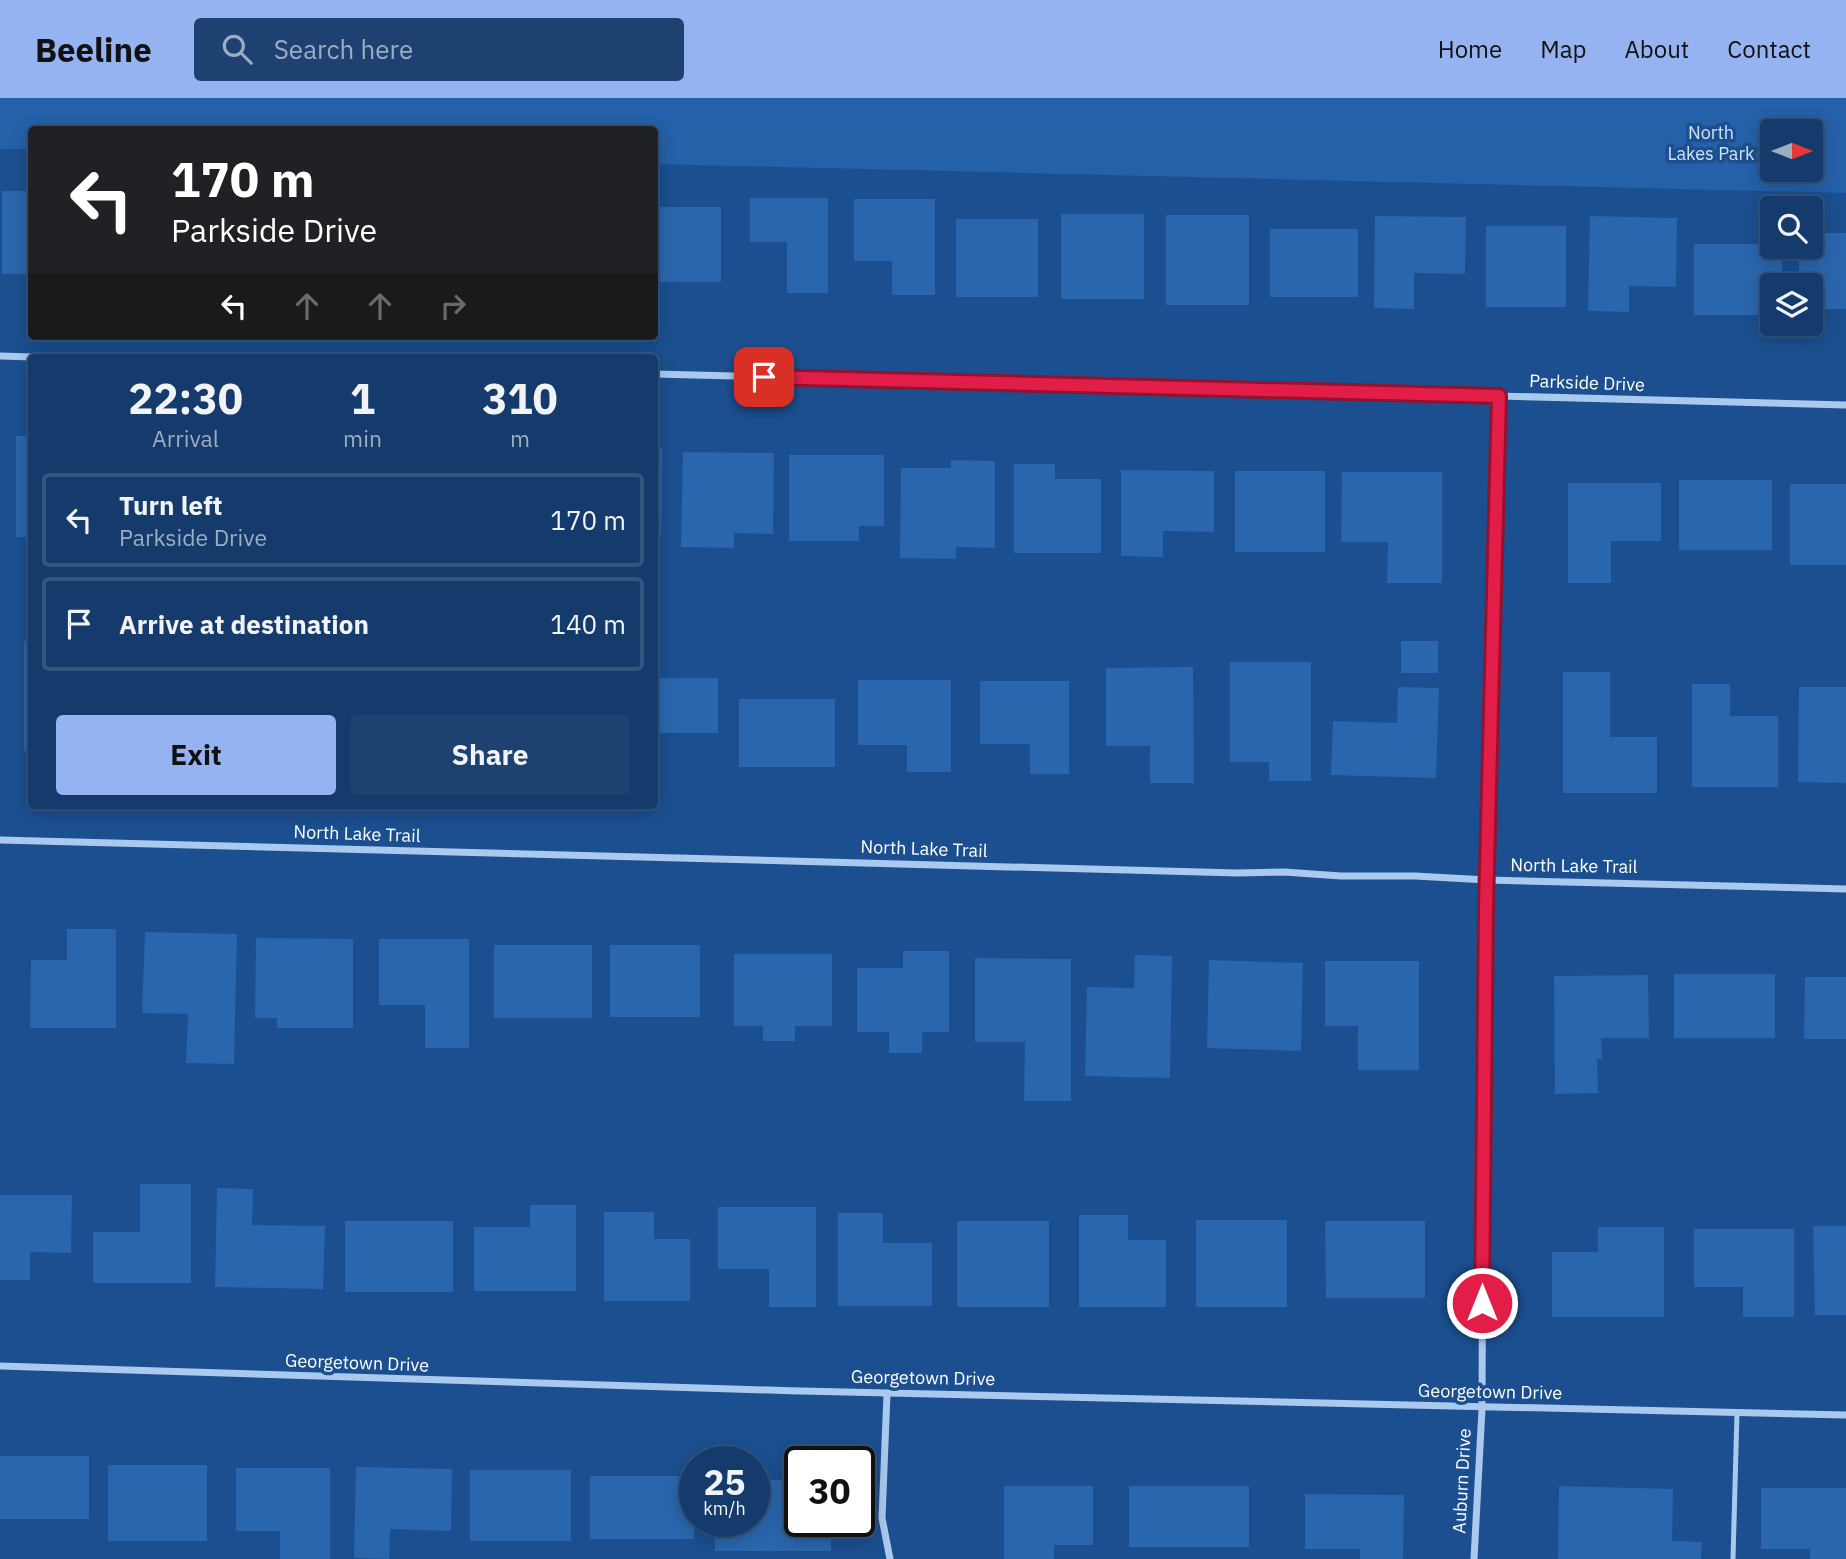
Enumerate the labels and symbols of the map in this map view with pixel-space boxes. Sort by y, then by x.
north arrow [1760,119,1824,182]
park label: North Lakes Park [1667,121,1755,165]
pin [734,347,794,407]
street label: Parkside Drive [1529,369,1645,396]
street label: North Lake Trail [293,820,421,847]
street label: North Lake Trail [860,835,988,862]
street label: North Lake Trail [1510,853,1638,878]
position arrow [1445,1266,1519,1340]
street label: Georgetown Drive [285,1348,430,1377]
street label: Georgetown Drive [851,1365,995,1390]
street label: Georgetown Drive [1418,1379,1562,1404]
street label: Auburn Drive [1447,1428,1476,1534]
speed limit sign: 30 [784,1446,875,1537]

